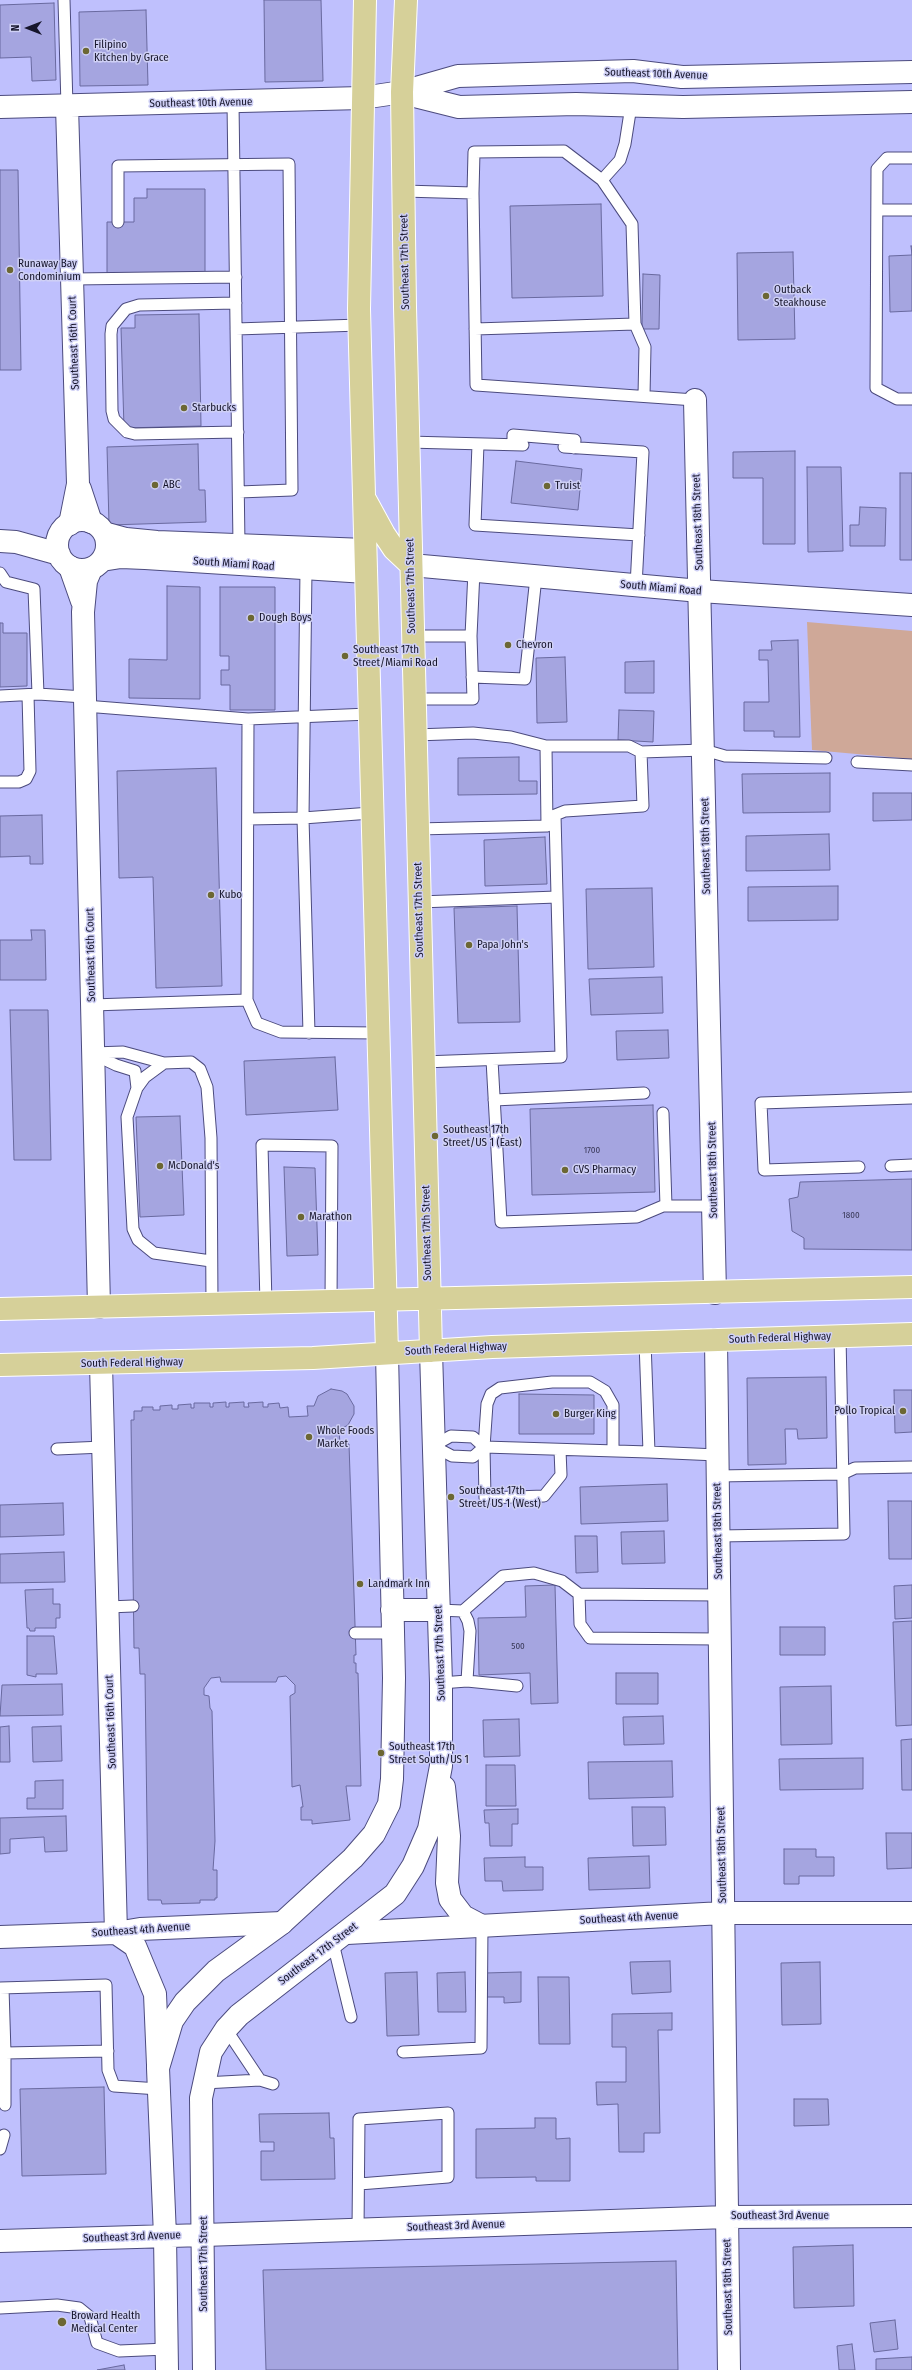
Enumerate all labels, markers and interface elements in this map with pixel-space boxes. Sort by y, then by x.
north arrow [8,8,48,48]
text: N [9,25,22,31]
place label: Filipino Kitchen by Grace [94,38,169,64]
marker: Filipino Kitchen by Grace [81,46,91,56]
street label: Southeast 10th Avenue [604,66,708,82]
street label: Southeast 10th Avenue [149,96,253,110]
street label: Southeast 17th Street [398,214,412,310]
place label: Runaway Bay Condominium [18,257,81,283]
marker: Runaway Bay Condominium [5,265,15,275]
place label: Outback Steakhouse [774,283,826,309]
marker: Outback Steakhouse [761,291,771,301]
street label: Southeast 16th Court [66,296,82,390]
place label: Starbucks [192,401,236,415]
marker: Starbucks [179,403,189,413]
street label: Southeast 18th Street [690,473,706,571]
place label: ABC [163,478,180,492]
place label: Truist [555,479,580,493]
marker: ABC [150,480,160,490]
marker: Truist [542,481,552,491]
street label: Southeast 17th Street [404,538,418,634]
street label: South Miami Road [193,555,275,573]
street label: South Miami Road [620,578,702,598]
place label: Dough Boys [259,611,312,625]
marker: Dough Boys [246,613,256,623]
place label: Chevron [516,638,553,652]
marker: Chevron [503,640,513,650]
place label: Southeast 17th Street/Miami Road [353,643,438,669]
marker: Southeast 17th Street/Miami Road [340,651,350,661]
street label: Southeast 18th Street [699,798,713,894]
street label: Southeast 17th Street [412,862,426,958]
place label: Kubo [219,888,242,902]
marker: Kubo [206,890,216,900]
street label: Southeast 16th Court [84,908,98,1002]
place label: Papa John's [477,938,528,952]
marker: Papa John's [464,940,474,950]
street label: Southeast 18th Street [706,1122,720,1218]
place label: Southeast 17th Street/US 1 (East) [443,1123,522,1149]
marker: Southeast 17th Street/US 1 (East) [430,1131,440,1141]
house number: 1700 [584,1145,600,1155]
place label: McDonald's [168,1159,219,1173]
marker: McDonald's [155,1161,165,1171]
place label: CVS Pharmacy [573,1163,636,1177]
marker: CVS Pharmacy [560,1165,570,1175]
street label: Southeast 17th Street [420,1185,434,1281]
place label: Marathon [309,1210,352,1224]
house number: 1800 [842,1210,860,1220]
marker: Marathon [296,1212,306,1222]
street label: South Federal Highway [729,1330,831,1346]
street label: South Federal Highway [405,1340,507,1358]
street label: South Federal Highway [81,1356,183,1370]
place label: Pollo Tropical [834,1404,895,1418]
marker: Pollo Tropical [898,1406,908,1416]
place label: Burger King [564,1407,616,1421]
marker: Burger King [551,1409,561,1419]
place label: Whole Foods Market [317,1424,374,1450]
marker: Whole Foods Market [304,1432,314,1442]
street label: Southeast 18th Street [711,1483,725,1579]
place label: Southeast 17th Street/US 1 (West) [459,1484,541,1510]
marker: Southeast 17th Street/US 1 (West) [446,1492,456,1502]
place label: Landmark Inn [368,1577,430,1591]
marker: Landmark Inn [355,1579,365,1589]
street label: Southeast 17th Street [432,1605,448,1701]
house number: 500 [511,1641,525,1651]
street label: Southeast 16th Court [103,1675,119,1769]
place label: Southeast 17th Street South/US 1 [389,1740,469,1766]
marker: Southeast 17th Street South/US 1 [376,1748,386,1758]
street label: Southeast 18th Street [715,1807,729,1903]
street label: Southeast 4th Avenue [580,1909,678,1927]
street label: Southeast 4th Avenue [92,1920,190,1940]
street label: Southeast 17th Street [276,1920,360,1988]
street label: Southeast 3rd Avenue [731,2209,829,2223]
street label: Southeast 17th Street [197,2216,211,2312]
street label: Southeast 3rd Avenue [407,2218,505,2234]
street label: Southeast 3rd Avenue [83,2229,181,2245]
street label: Southeast 18th Street [721,2239,735,2335]
place label: Broward Health Medical Center [71,2309,140,2335]
marker: Broward Health Medical Center [56,2316,68,2328]

